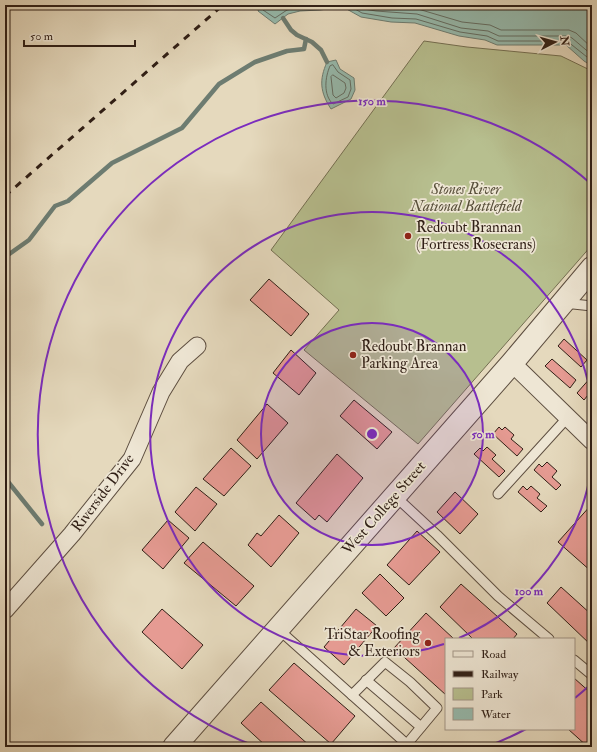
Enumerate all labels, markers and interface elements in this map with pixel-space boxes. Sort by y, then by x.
scale bar [24,22,135,48]
north arrow [535,22,575,62]
text: 50 m [30,29,54,44]
text: N [557,34,572,48]
text: 150 m [358,94,386,109]
park label: Stones River National Battlefield [410,180,523,216]
place label: Redoubt Brannan (Fortress Rosecrans) [416,218,536,254]
marker: Redoubt Brannan (Fortress Rosecrans) [403,231,413,241]
place label: Redoubt Brannan Parking Area [361,337,467,373]
marker: Redoubt Brannan Parking Area [348,350,358,360]
centre of rings [365,427,379,441]
text: 50 m [471,427,495,442]
street label: Riverside Drive [67,450,139,536]
street label: West College Street [337,457,430,560]
text: 100 m [515,584,544,599]
place label: TriStar Roofing & Exteriors [324,625,421,661]
marker: TriStar Roofing & Exteriors [423,638,433,648]
legend [445,638,575,730]
text: Road [481,647,506,662]
text: Railway [481,667,519,682]
text: Park [481,687,503,702]
text: Water [480,707,511,722]

